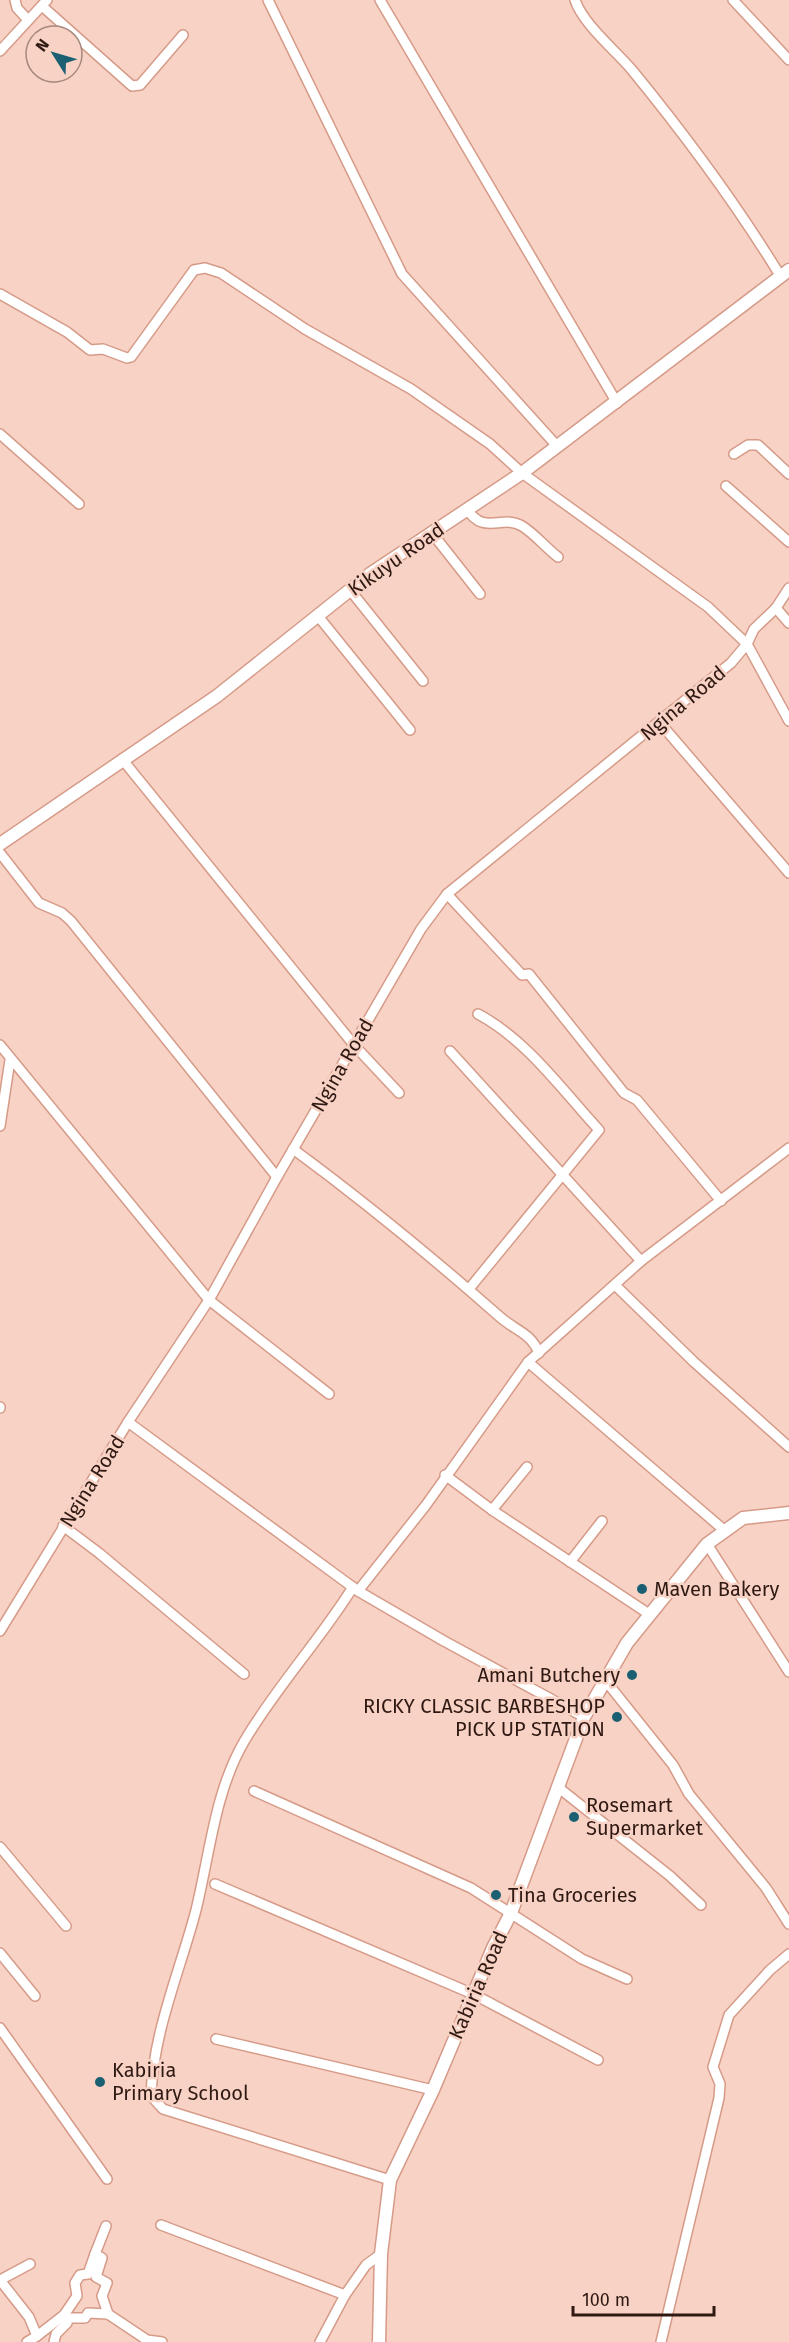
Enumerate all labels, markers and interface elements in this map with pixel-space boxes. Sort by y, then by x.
north arrow [24,24,84,84]
text: N [32,35,53,55]
street label: Kikuyu Road [343,517,449,601]
street label: Ngina Road [636,660,730,746]
street label: Ngina Road [306,1014,378,1116]
street label: Ngina Road [54,1431,130,1531]
place label: Maven Bakery [654,1577,780,1601]
marker: Maven Bakery [635,1582,649,1596]
place label: Amani Butchery [477,1663,620,1687]
marker: Amani Butchery [625,1668,639,1682]
place label: RICKY CLASSIC BARBESHOP PICK UP STATION [363,1694,605,1741]
marker: RICKY CLASSIC BARBESHOP PICK UP STATION [610,1710,624,1724]
place label: Rosemart Supermarket [586,1793,704,1840]
marker: Rosemart Supermarket [567,1810,581,1824]
place label: Tina Groceries [508,1883,637,1907]
marker: Tina Groceries [489,1888,503,1902]
street label: Kabiria Road [444,1927,512,2043]
place label: Kabiria Primary School [112,2058,249,2105]
marker: Kabiria Primary School [93,2075,107,2089]
scale bar [573,2279,714,2317]
text: 100 m [582,2289,630,2311]

